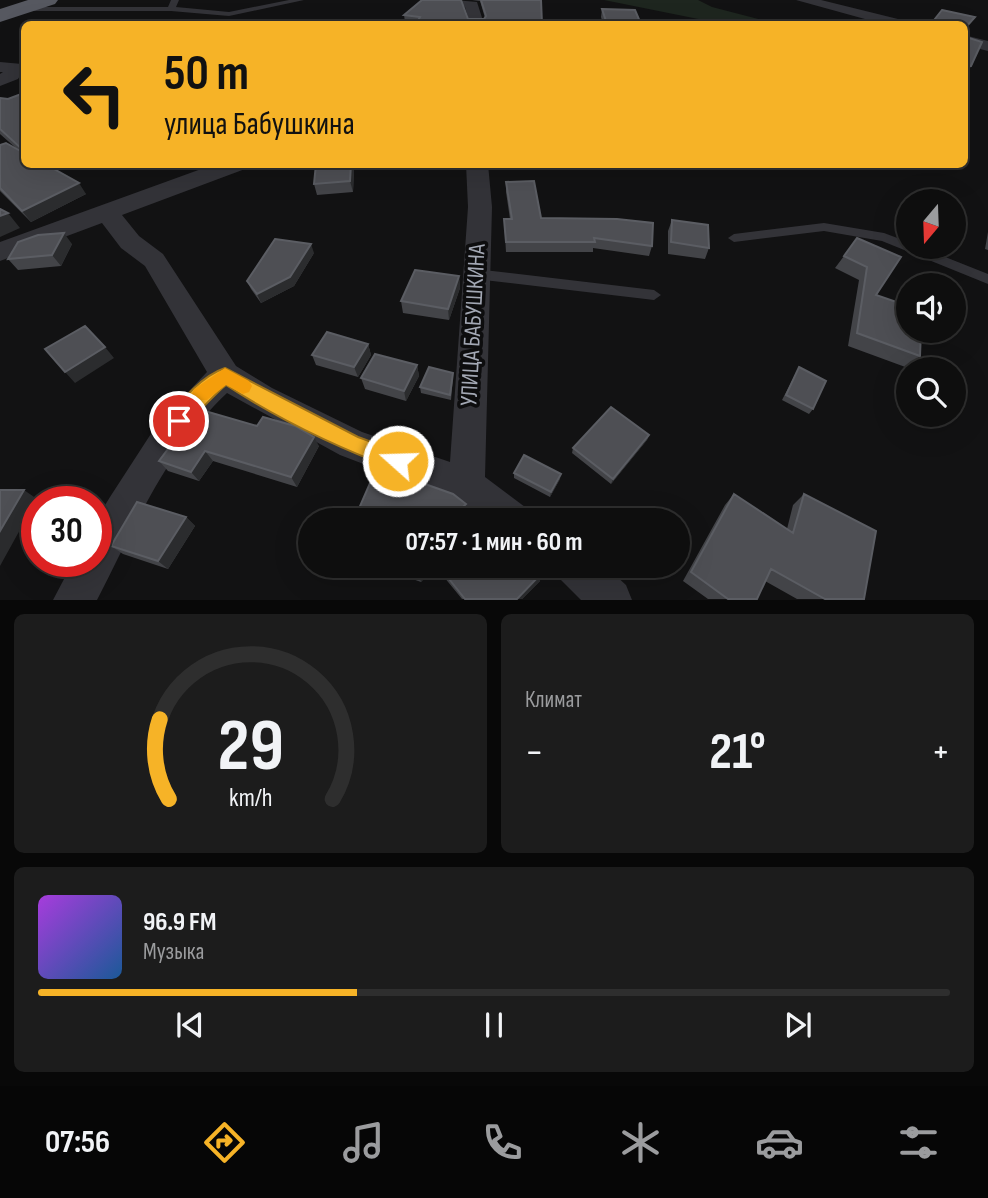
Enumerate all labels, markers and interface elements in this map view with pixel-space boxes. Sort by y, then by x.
text: 50 m [164,45,249,104]
icon: left [49,49,140,140]
text: улица Бабушкина [164,105,355,144]
north arrow [896,189,966,259]
map controls [896,189,966,427]
street label: УЛИЦА БАБУШКИНА [454,242,492,407]
button: sound [896,273,966,343]
button: search [896,357,966,427]
pin [149,391,209,451]
icon: arrive [160,402,198,440]
position arrow [361,424,435,498]
speed limit sign: 30 [21,486,112,577]
text: 07:57 · 1 мин · 60 m [405,527,583,558]
text: Климат [525,686,582,714]
text: 29 [217,704,284,792]
text: 21° [709,721,766,784]
text: − [525,730,544,775]
text: + [931,730,950,775]
text: km/h [229,783,272,814]
text: 96.9 FM [143,907,216,938]
text: Музыка [143,938,204,966]
icon: previous [171,1006,209,1044]
icon: pause [475,1006,513,1044]
icon: next [779,1006,817,1044]
icon: directions [200,1118,249,1167]
icon: music [339,1118,388,1167]
icon: phone [478,1118,527,1167]
icon: climate [616,1118,665,1167]
icon: car [755,1118,804,1167]
icon: filters [894,1118,943,1167]
text: 07:56 [45,1123,110,1162]

